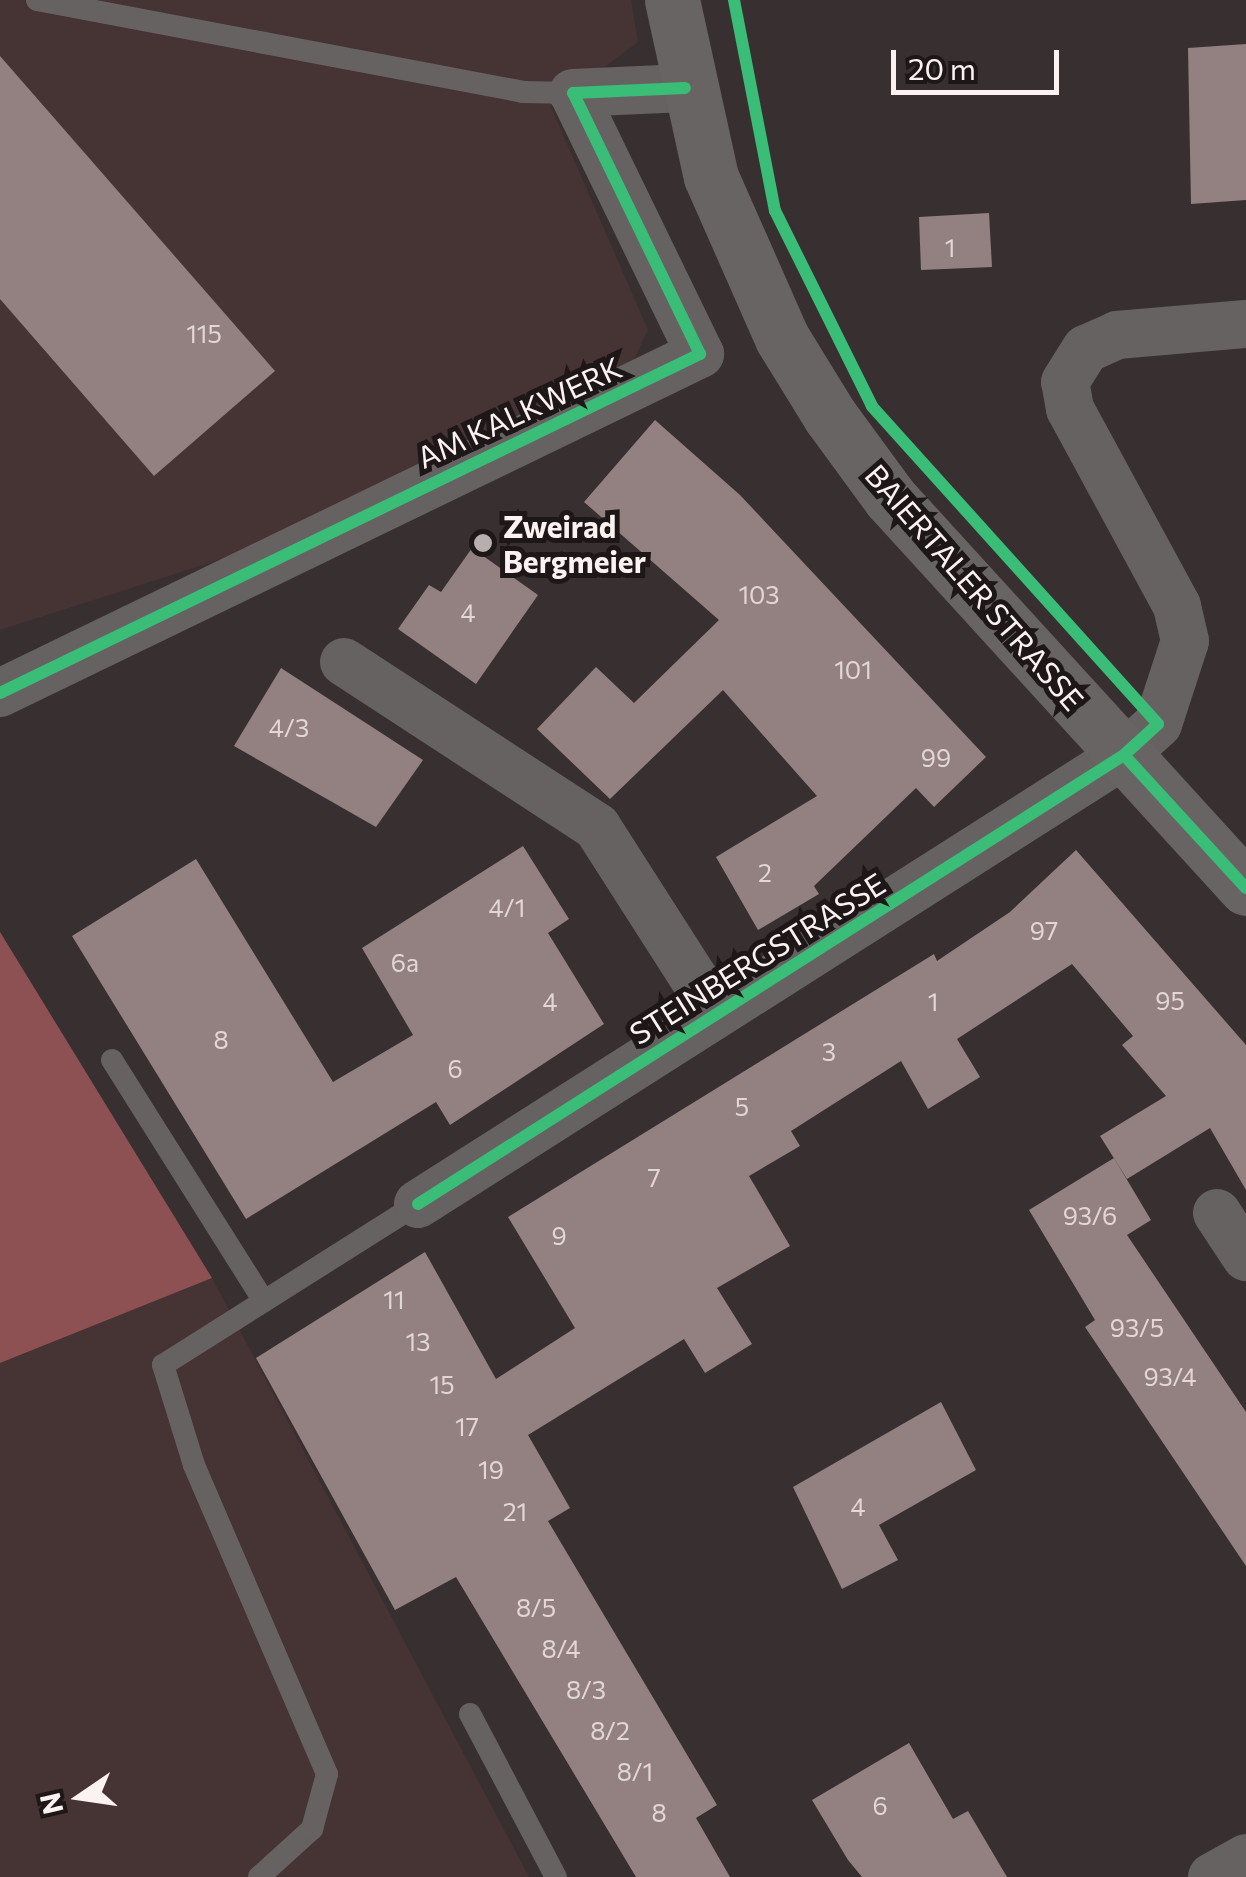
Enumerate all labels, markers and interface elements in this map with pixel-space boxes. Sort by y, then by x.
scale bar [896,30,1064,92]
text: 20 m [908,49,976,86]
house number: 1 [945,232,955,262]
house number: 115 [186,318,222,348]
street label: AM KALKWERK [411,349,627,475]
street label: BAIERTALER STRASSE [858,457,1092,717]
place label: Zweirad Bergmeier [503,508,646,578]
marker: Zweirad Bergmeier [472,532,494,554]
house number: 103 [738,579,780,609]
house number: 4 [461,597,475,627]
house number: 101 [834,654,872,684]
house number: 4/3 [269,712,309,742]
house number: 99 [921,742,951,772]
house number: 2 [758,857,772,887]
street label: STEINBERGSTRASSE [623,865,891,1051]
house number: 4/1 [489,892,525,922]
house number: 97 [1030,915,1058,945]
house number: 6a [391,947,419,977]
house number: 95 [1155,985,1185,1015]
house number: 4 [543,986,557,1016]
house number: 1 [928,986,938,1016]
house number: 8 [213,1024,229,1054]
house number: 3 [822,1036,836,1066]
house number: 6 [447,1053,463,1083]
house number: 5 [735,1091,749,1121]
house number: 7 [647,1162,661,1192]
house number: 93/6 [1063,1200,1117,1230]
house number: 9 [551,1220,567,1250]
house number: 11 [383,1284,405,1314]
house number: 93/5 [1110,1312,1164,1342]
house number: 13 [406,1326,430,1356]
house number: 93/4 [1143,1361,1197,1391]
house number: 15 [429,1369,455,1399]
house number: 17 [455,1411,479,1441]
house number: 19 [478,1454,504,1484]
house number: 4 [851,1491,865,1521]
house number: 21 [503,1496,527,1526]
house number: 8/5 [516,1592,556,1622]
house number: 8/4 [542,1633,580,1663]
house number: 8/3 [566,1674,606,1704]
house number: 8/2 [590,1715,630,1745]
north arrow [30,1747,130,1847]
house number: 8/1 [617,1756,653,1786]
text: N [32,1790,70,1818]
house number: 6 [872,1790,888,1820]
house number: 8 [651,1797,667,1827]

